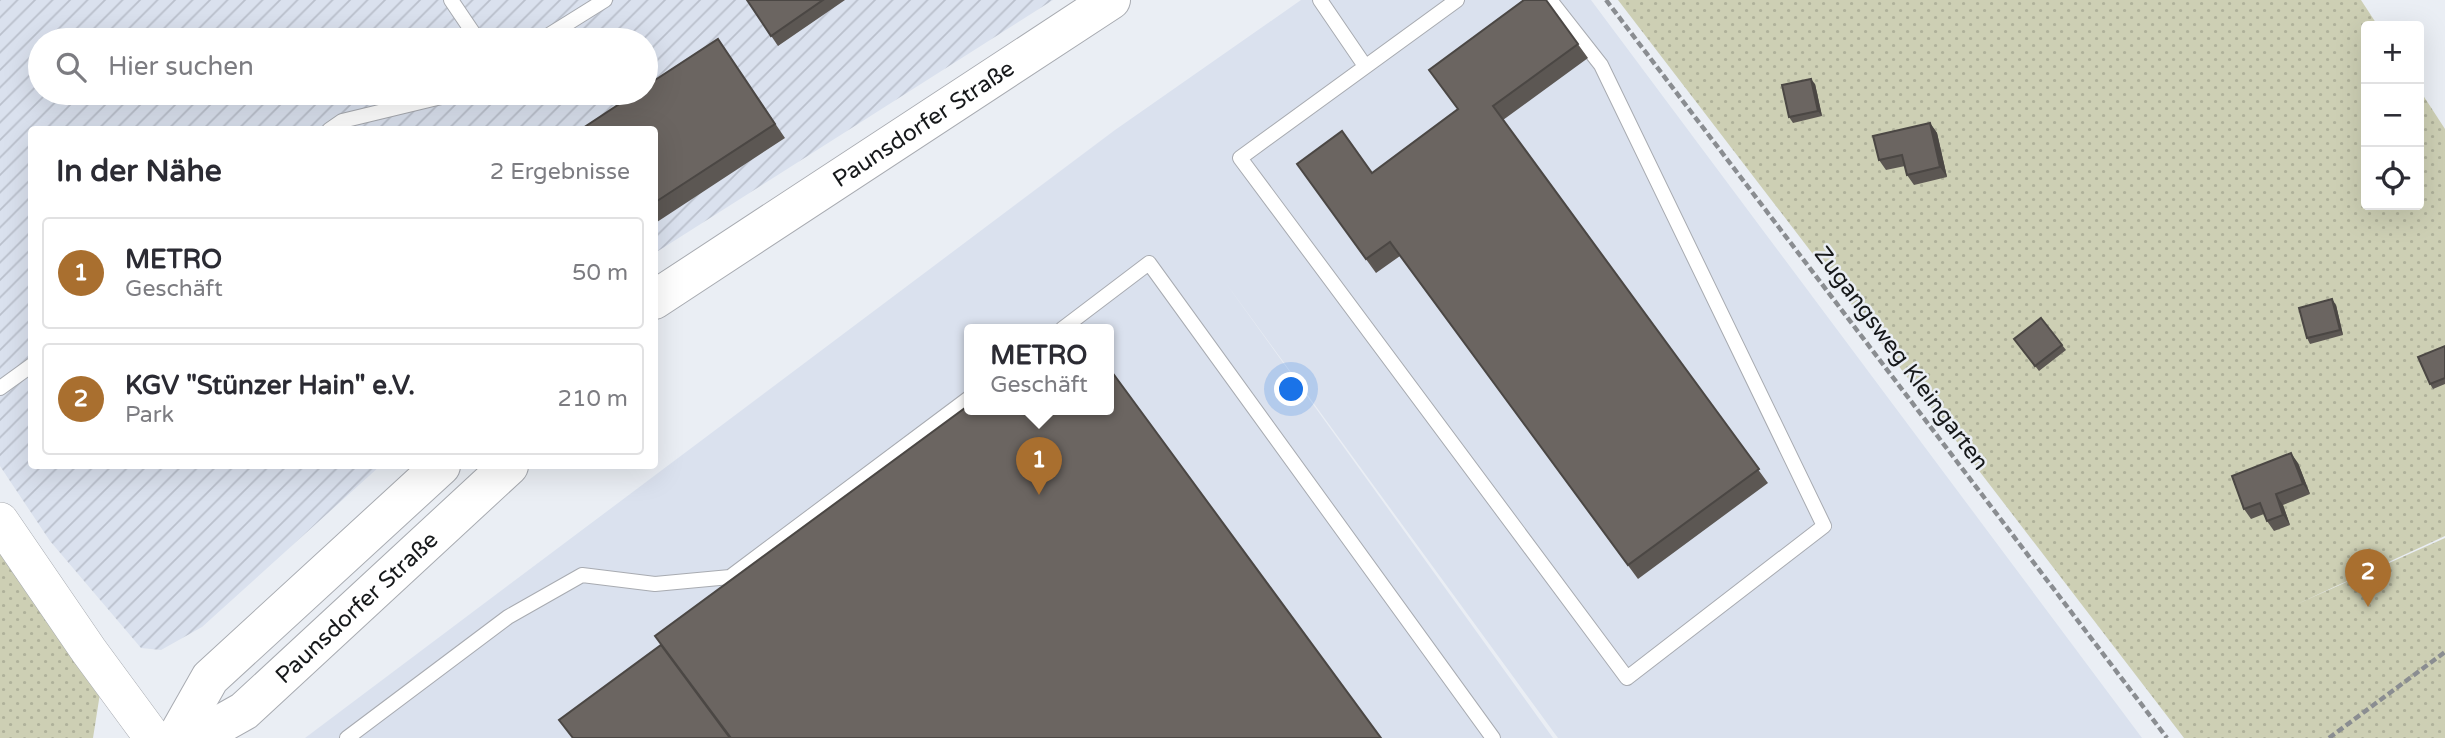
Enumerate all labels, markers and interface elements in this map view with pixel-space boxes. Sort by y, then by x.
map controls [2361,21,2424,210]
button: + [2361,21,2424,84]
search box [28,28,658,105]
icon: search [52,48,90,86]
text: Hier suchen [108,51,254,82]
street label: Paunsdorfer Straße [828,54,1020,194]
button: − [2361,84,2424,147]
button: locate [2361,147,2424,210]
text: In der Nähe [56,153,222,190]
text: 2 Ergebnisse [490,158,630,186]
street label: Zugangsweg Kleingarten [1808,241,1995,476]
text: METRO [125,244,222,275]
text: 1 [74,259,88,287]
text: 50 m [572,259,628,287]
text: Geschäft [125,275,223,303]
popup [964,324,1114,415]
text: METRO [990,340,1087,371]
text: KGV "Stünzer Hain" e.V. [125,370,415,401]
text: Geschäft [990,371,1088,399]
your location [1274,372,1308,406]
text: 2 [74,385,88,413]
text: 210 m [558,385,628,413]
text: Park [125,401,174,429]
pin: 1 [1016,437,1062,495]
street label: Paunsdorfer Straße [270,526,444,690]
pin: 2 [2345,549,2391,607]

